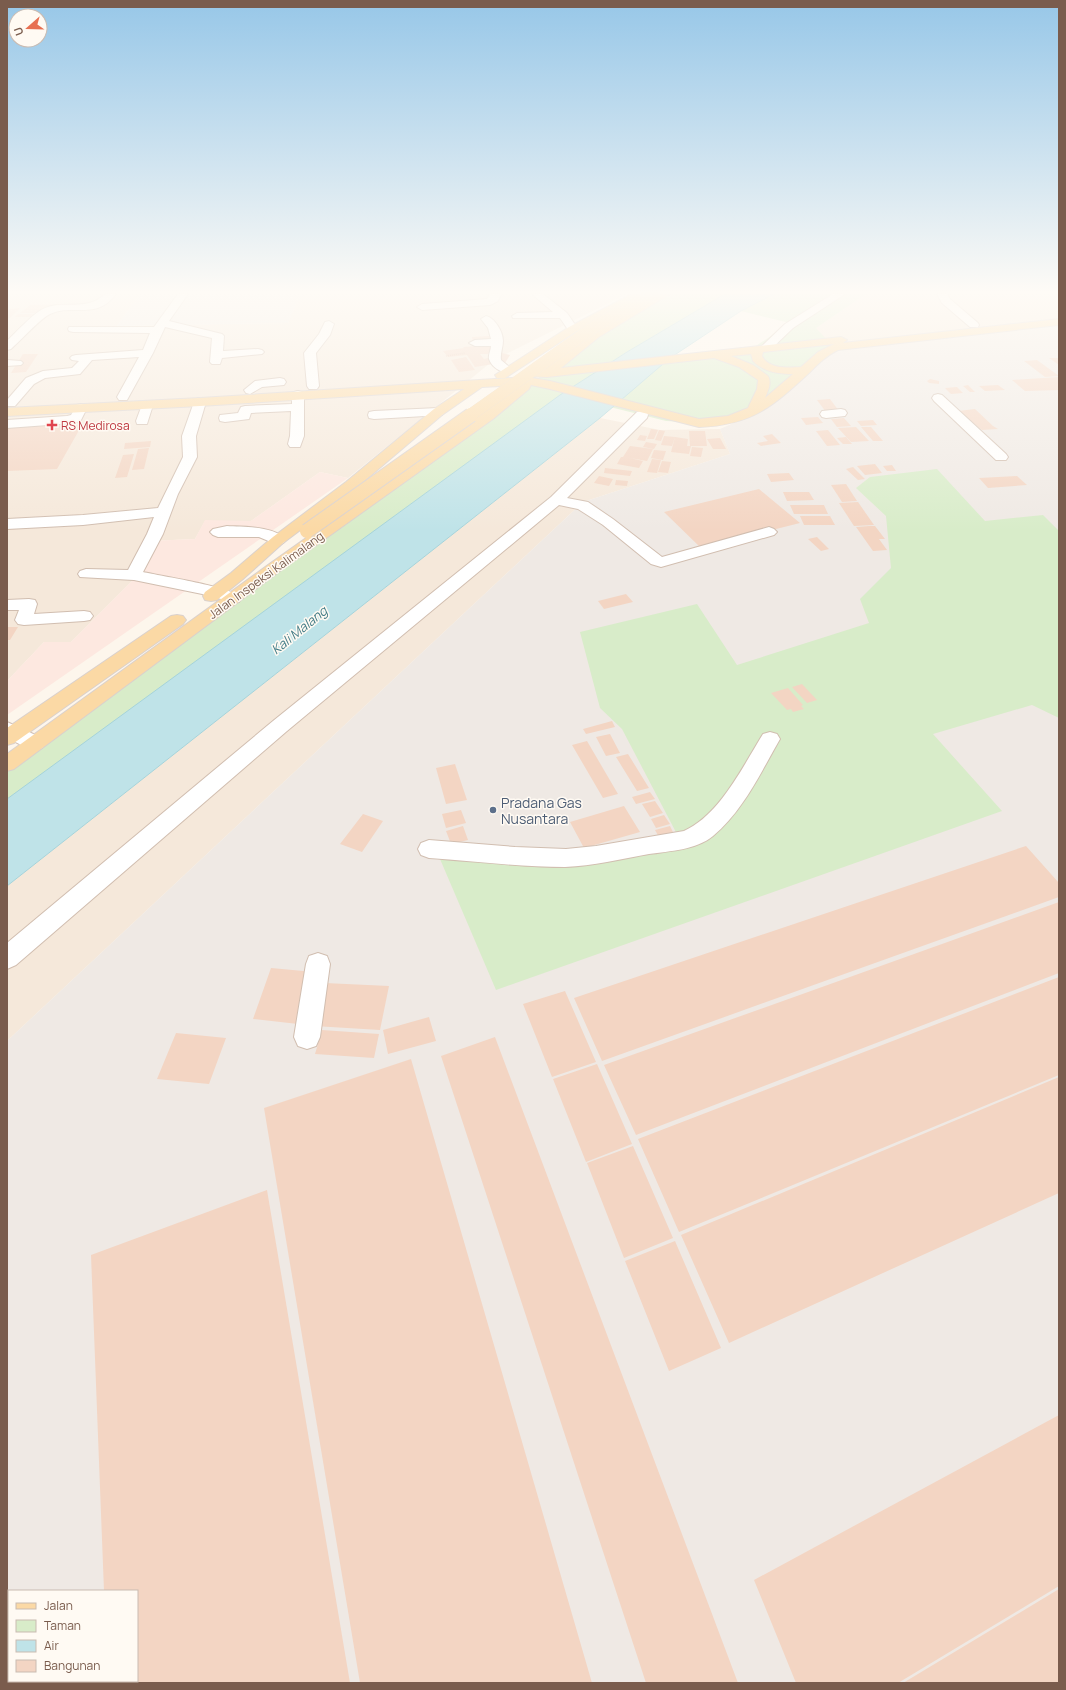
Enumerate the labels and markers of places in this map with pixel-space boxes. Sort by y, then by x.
place label: RS Medirosa [61,417,130,434]
marker: RS Medirosa [46,419,58,431]
place label: Pradana Gas Nusantara [501,793,582,828]
marker: Pradana Gas Nusantara [488,805,498,815]

